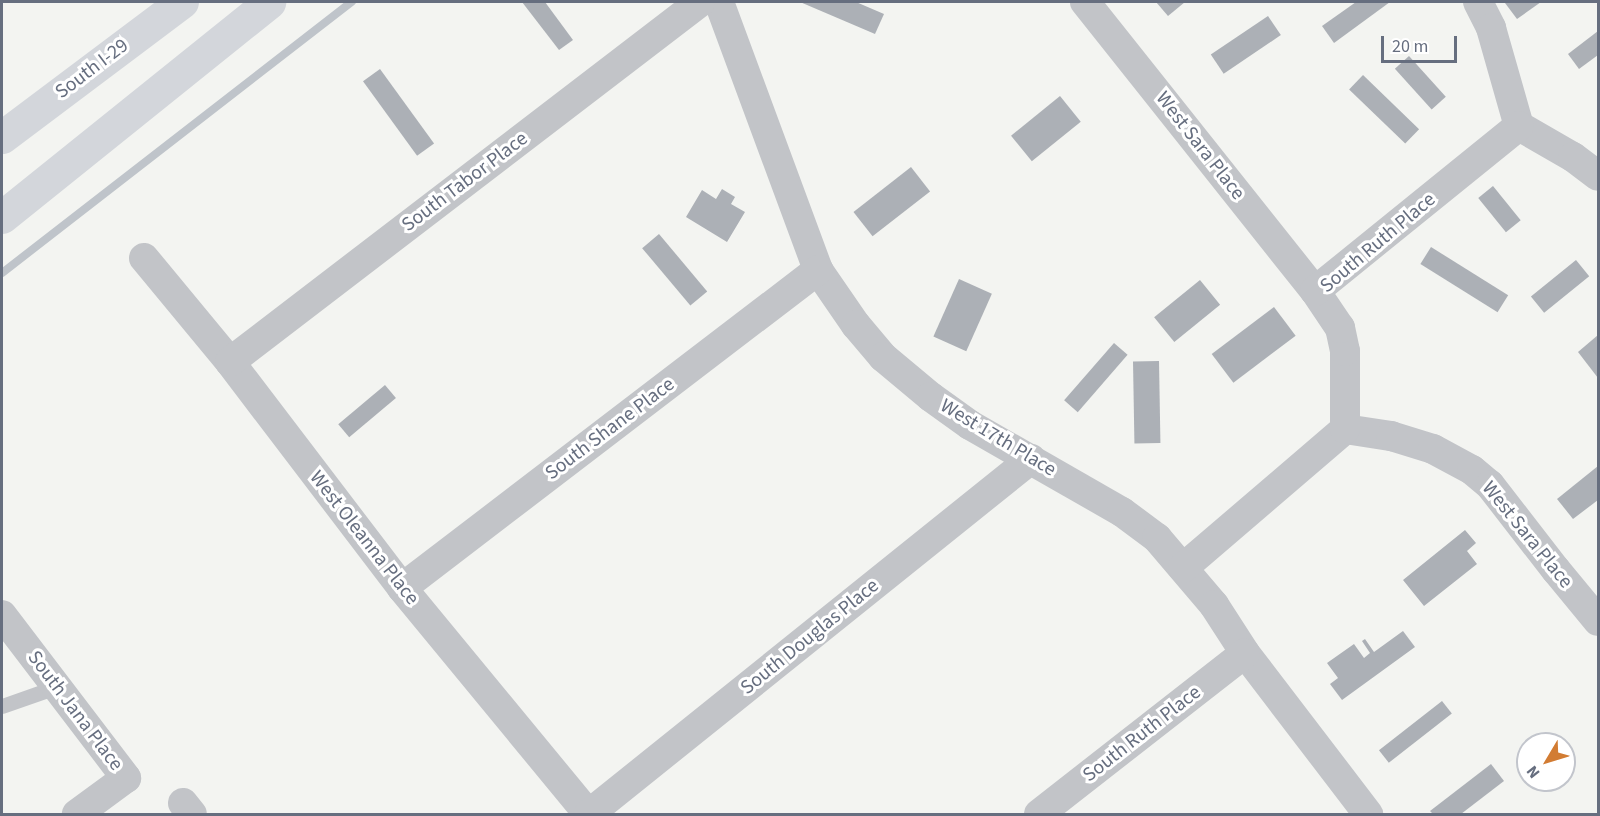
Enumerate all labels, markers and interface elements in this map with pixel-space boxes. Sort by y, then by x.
scale bar [1384,24,1460,62]
street label: South I-29 [51,34,133,104]
text: 20 m [1392,34,1428,59]
street label: West Sara Place [1150,87,1250,205]
street label: South Tabor Place [397,127,533,237]
street label: South Ruth Place [1315,188,1441,298]
street label: South Shane Place [541,373,679,485]
street label: West 17th Place [936,394,1060,482]
street label: West Oleanna Place [304,466,424,610]
street label: West Sara Place [1477,477,1577,593]
street label: South Douglas Place [736,574,884,700]
street label: South Jana Place [22,646,128,776]
street label: South Ruth Place [1078,681,1206,787]
north arrow [1516,732,1576,792]
text: N [1521,761,1545,783]

